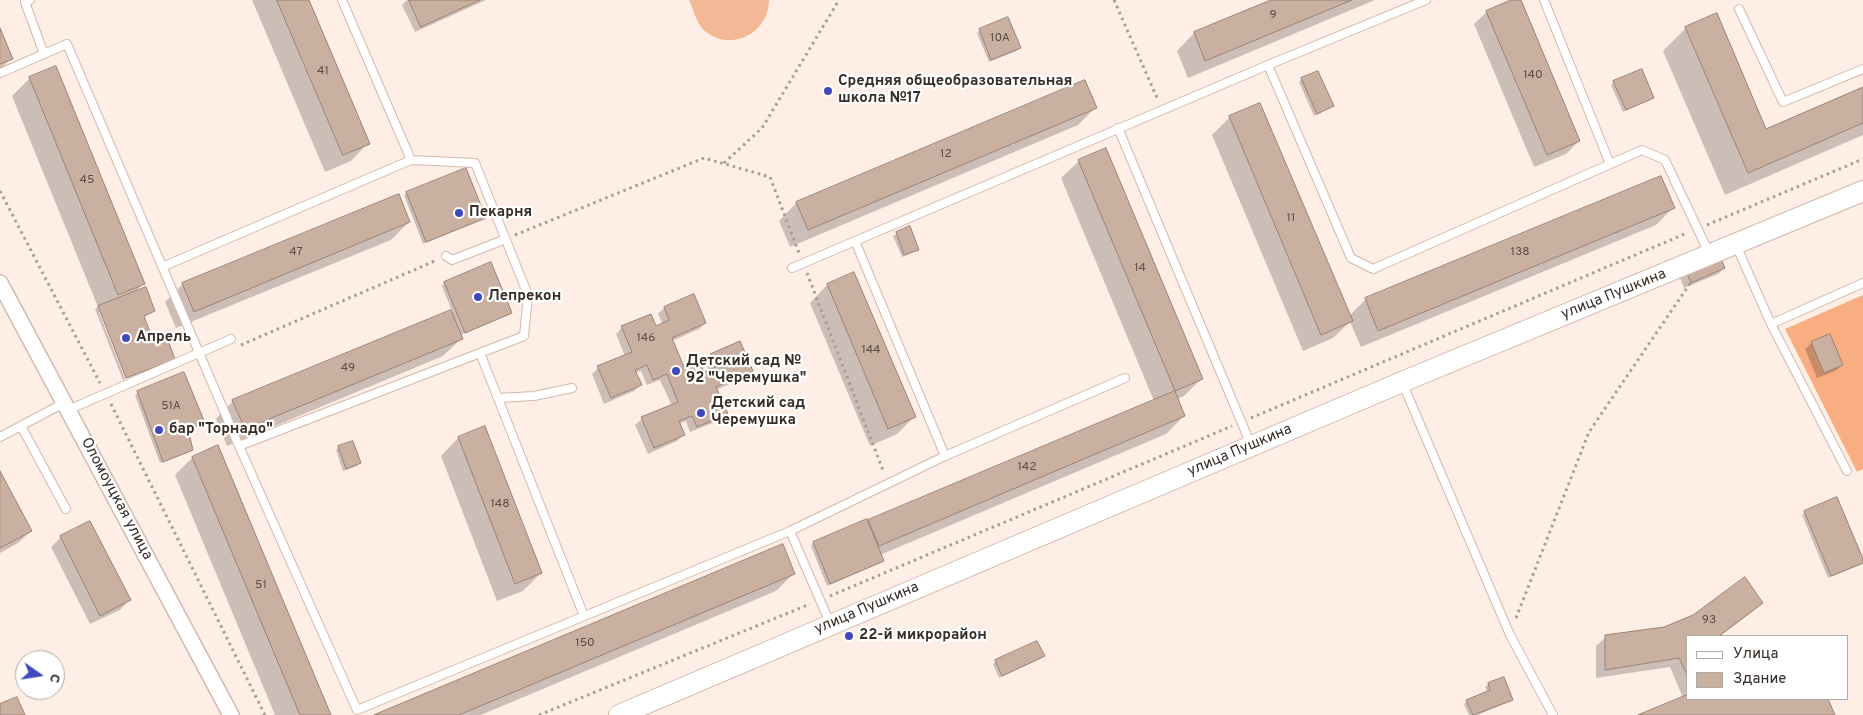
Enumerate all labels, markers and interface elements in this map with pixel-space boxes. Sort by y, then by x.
house number: 9 [1269,9,1277,23]
house number: 10А [990,32,1010,46]
house number: 41 [317,65,329,79]
house number: 140 [1523,69,1543,83]
place label: Средняя общеобразовательная школа №17 [838,73,1072,108]
marker: Средняя общеобразовательная школа №17 [822,85,834,97]
house number: 12 [940,148,952,162]
house number: 45 [80,174,94,188]
place label: Пекарня [469,204,532,222]
marker: Пекарня [453,207,465,219]
house number: 11 [1287,212,1295,226]
house number: 47 [289,246,303,260]
house number: 138 [1510,246,1530,260]
house number: 14 [1134,262,1146,276]
street label: улица Пушкина [1559,266,1669,324]
place label: Лепрекон [488,288,561,306]
marker: Лепрекон [472,291,484,303]
place label: Апрель [136,329,191,347]
marker: Апрель [120,332,132,344]
house number: 146 [637,332,655,346]
house number: 144 [861,344,881,358]
place label: Детский сад № 92 "Черемушка" [686,353,806,388]
house number: 49 [341,362,355,376]
marker: Детский сад № 92 "Черемушка" [670,365,682,377]
place label: Детский сад Черемушка [711,395,805,430]
house number: 51А [161,400,181,414]
marker: Детский сад Черемушка [695,407,707,419]
place label: бар "Торнадо" [169,421,273,439]
street label: улица Пушкина [1185,421,1295,481]
marker: бар "Торнадо" [153,424,165,436]
street label: Оломоуцкая улица [76,435,156,563]
house number: 142 [1017,461,1037,475]
house number: 148 [490,498,510,512]
house number: 51 [255,579,267,593]
street label: улица Пушкина [812,579,922,639]
house number: 93 [1702,614,1716,628]
place label: 22-й микрорайон [859,627,987,645]
marker: 22-й микрорайон [843,630,855,642]
legend [1686,635,1848,700]
house number: 150 [575,637,595,651]
text: Улица [1733,645,1778,664]
north arrow [15,650,65,700]
text: Здание [1733,670,1786,689]
text: С [45,672,63,685]

